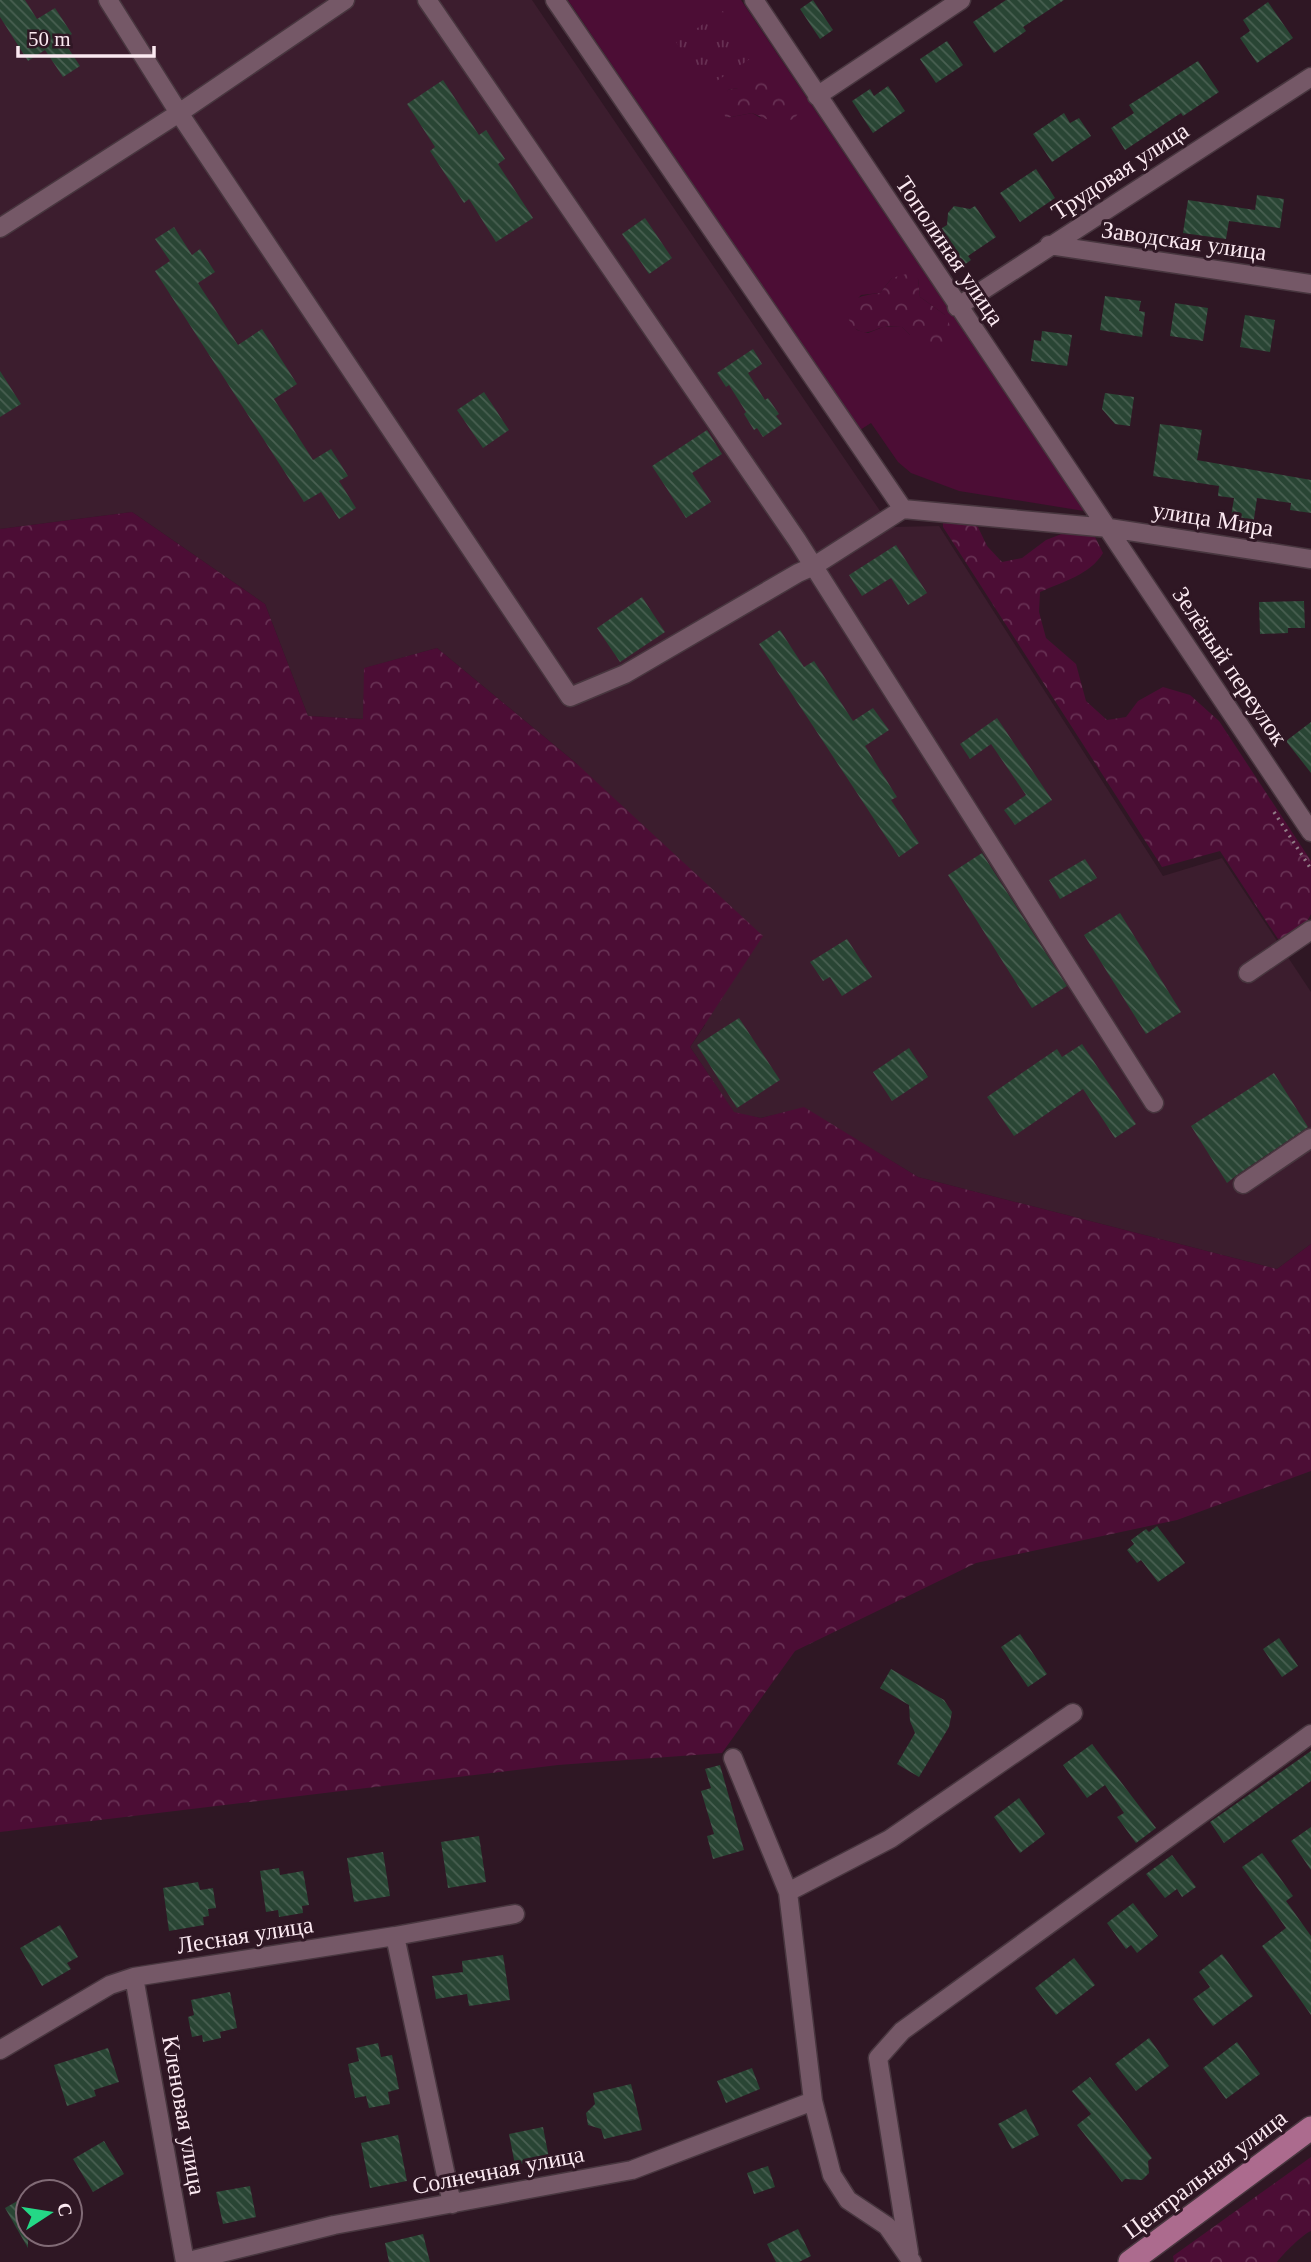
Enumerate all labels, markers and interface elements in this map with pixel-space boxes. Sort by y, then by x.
scale bar [18,14,154,58]
text: 50 m [28,27,71,51]
street label: Трудовая улица [1047,117,1194,225]
street label: Тополиная улица [891,172,1010,331]
street label: Заводская улица [1100,217,1268,265]
street label: улица Мира [1151,497,1276,541]
street label: Зелёный переулок [1167,582,1293,750]
street label: Лесная улица [175,1911,315,1959]
street label: Кленовая улица [157,2033,211,2197]
street label: Центральная улица [1118,2104,1292,2244]
street label: Солнечная улица [410,2141,586,2199]
north arrow [14,2178,84,2248]
text: С [53,2201,77,2218]

